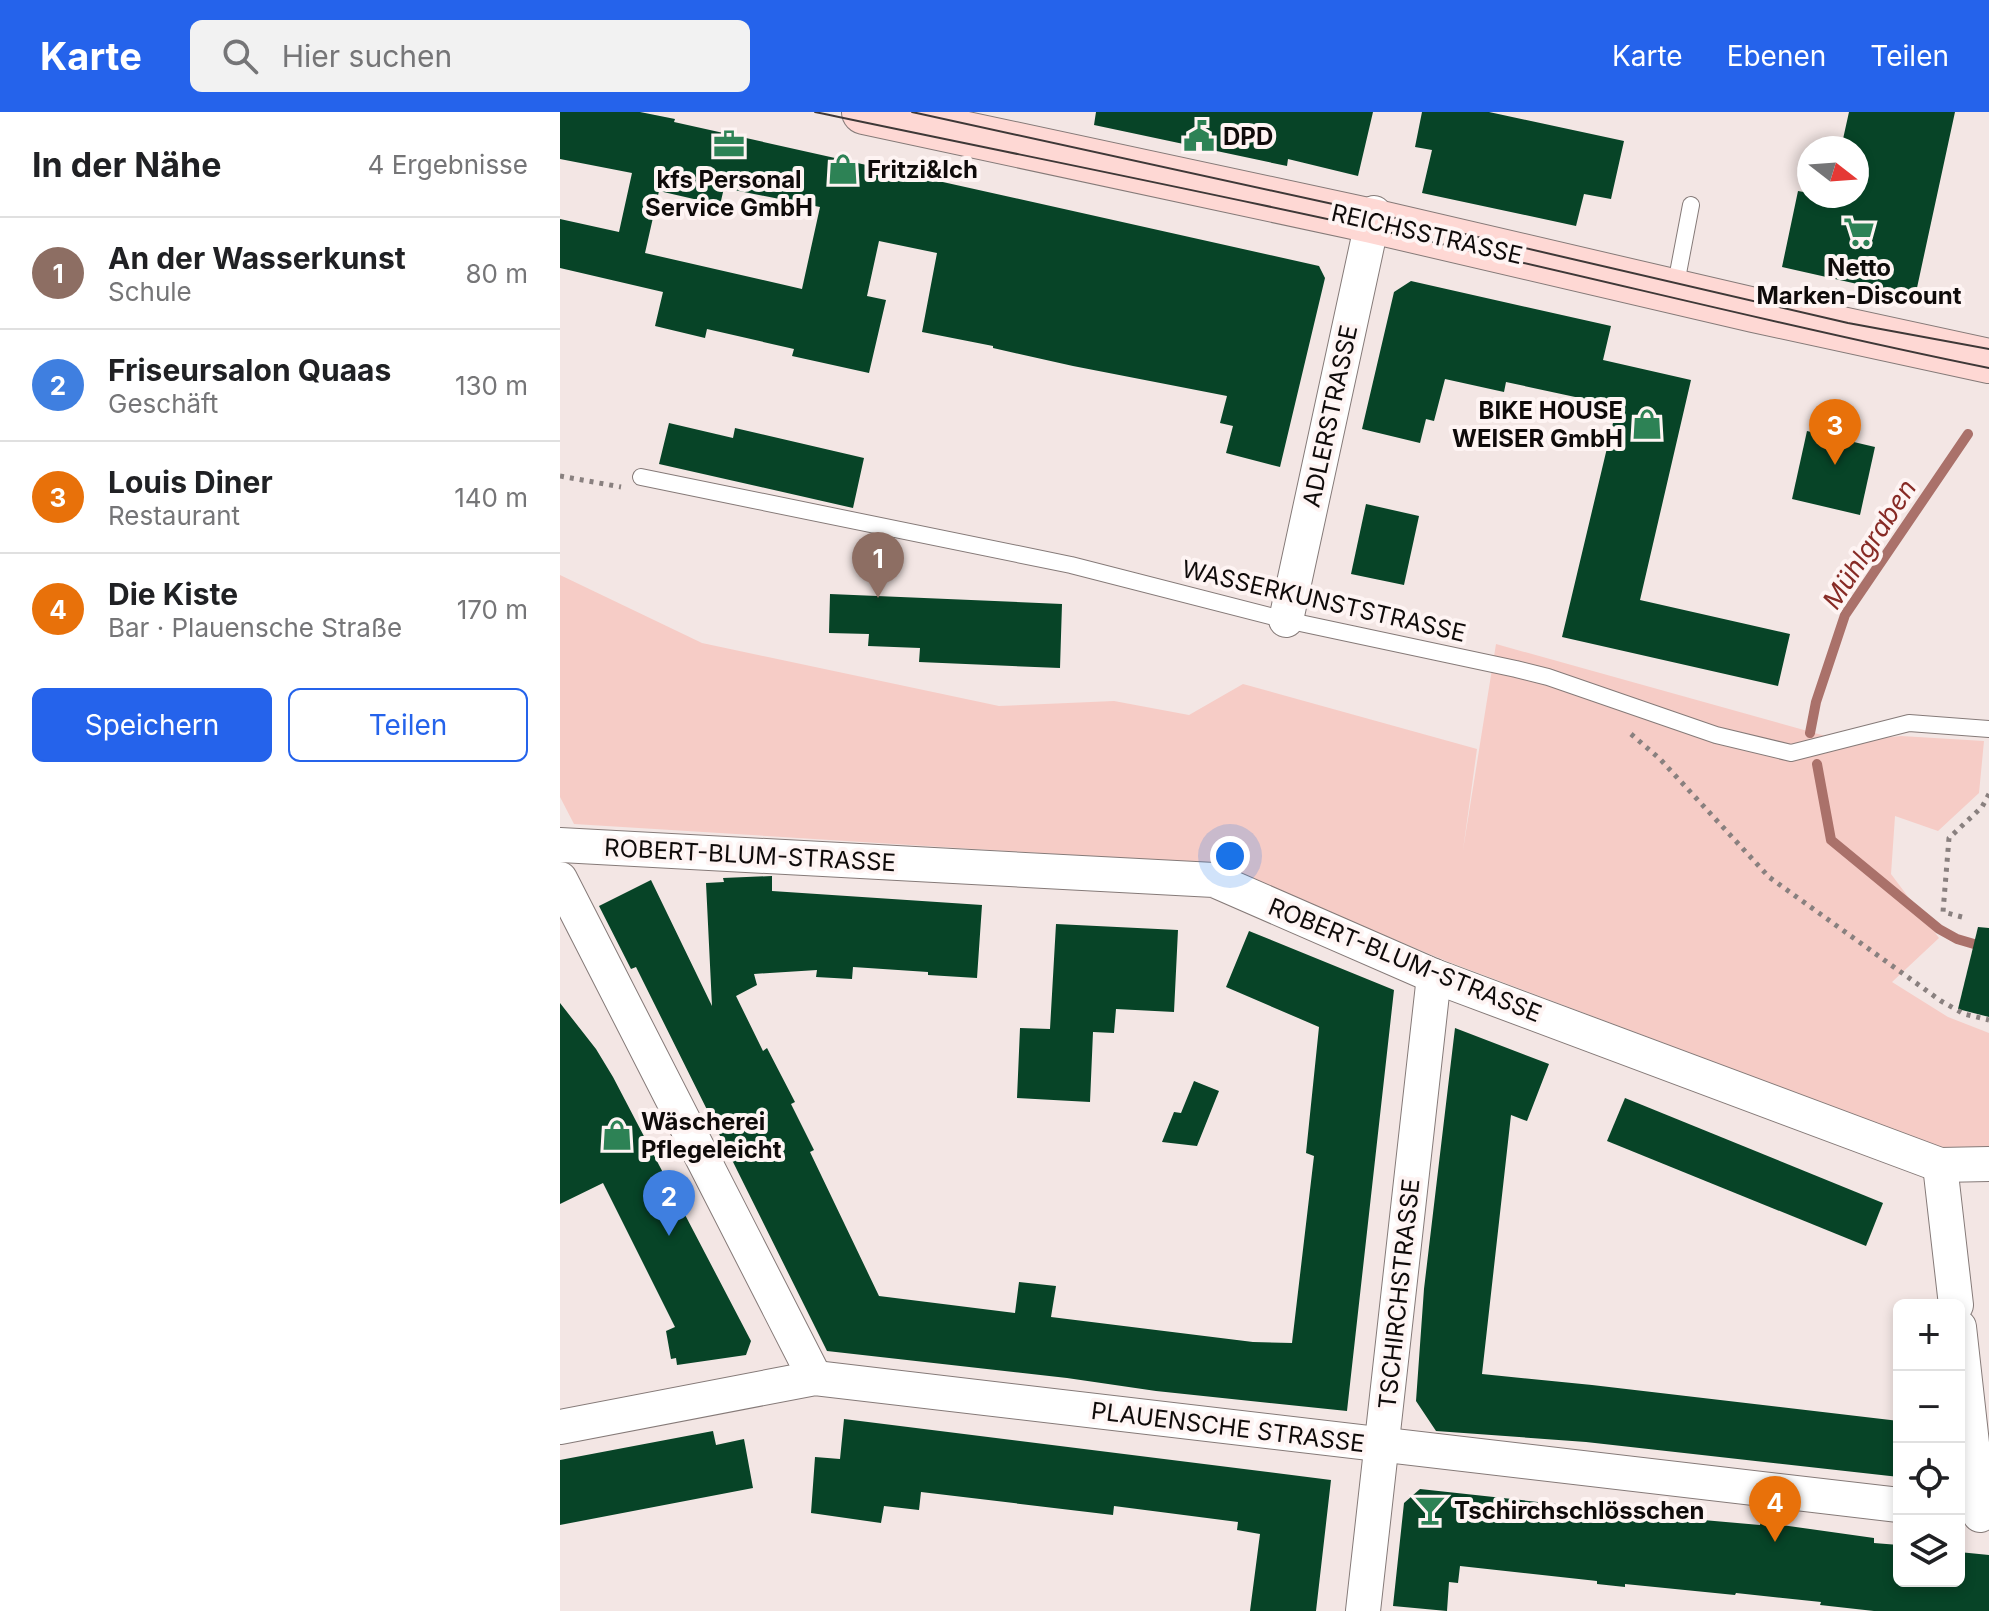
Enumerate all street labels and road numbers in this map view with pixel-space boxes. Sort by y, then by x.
street label: REICHSSTRASSE [1329,198,1525,270]
street label: ADLERSTRASSE [1297,322,1363,510]
street label: WASSERKUNSTSTRASSE [1179,554,1469,648]
street label: ROBERT-BLUM-STRASSE [603,833,897,877]
street label: ROBERT-BLUM-STRASSE [1264,892,1546,1028]
street label: TSCHIRCHSTRASSE [1372,1177,1426,1411]
street label: PLAUENSCHE STRASSE [1090,1396,1366,1458]

